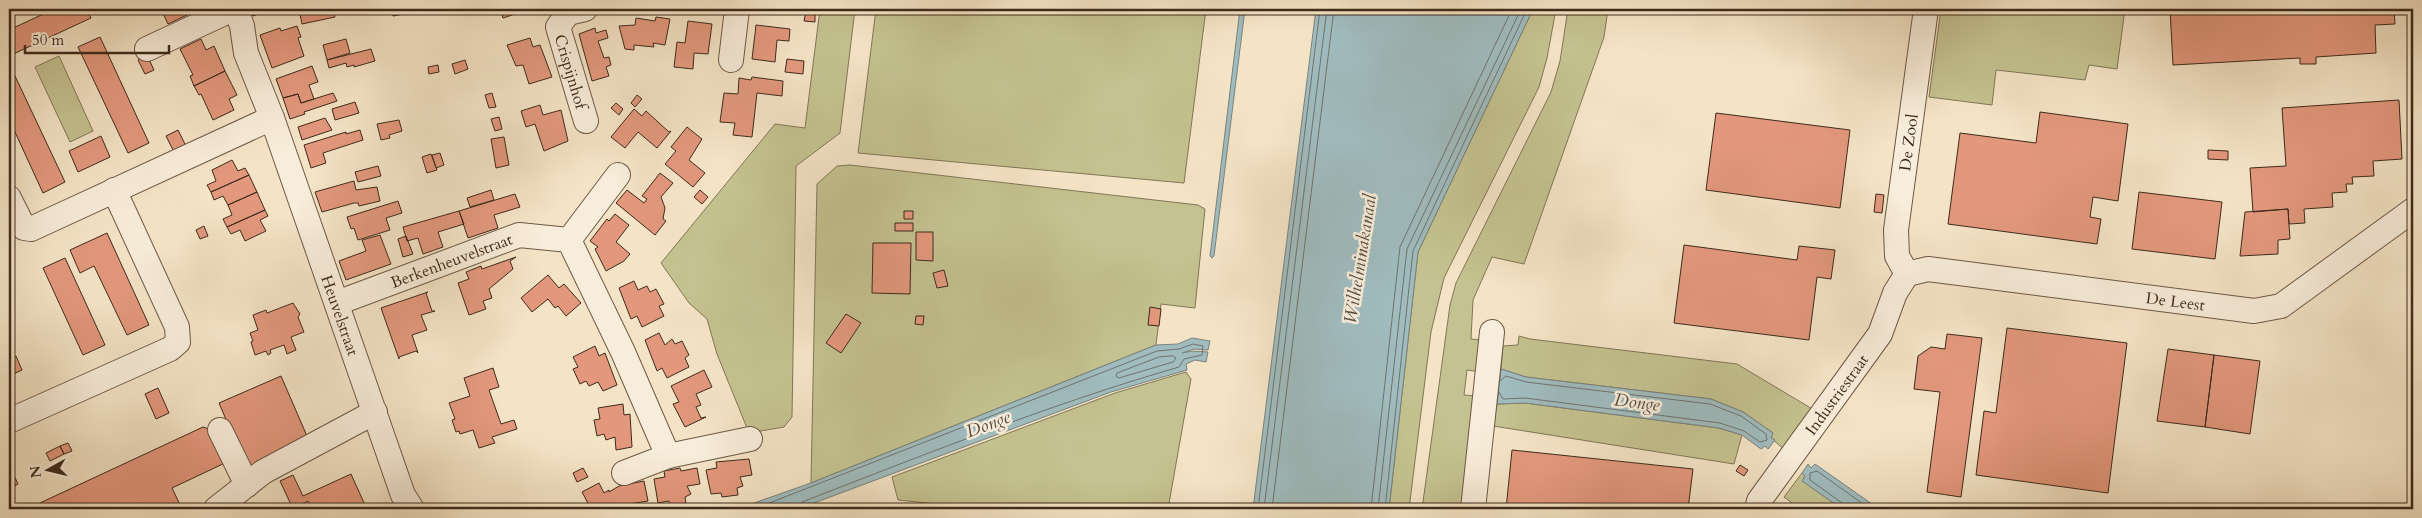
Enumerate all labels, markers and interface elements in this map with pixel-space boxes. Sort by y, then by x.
scale bar [25,22,169,54]
text: 50 m [32,30,64,50]
street label: Crispijnhof [549,32,593,115]
street label: De Zool [1894,113,1924,172]
water label: Wilhelminakanaal [1338,192,1383,325]
street label: Berkenheuvelstraat [388,228,516,294]
street label: Heuvelstraat [315,272,364,359]
street label: De Leest [2144,287,2206,317]
street label: Industriestraat [1800,350,1874,440]
water label: Donge [1613,387,1662,418]
water label: Donge [962,404,1015,444]
north arrow [22,446,72,496]
text: N [25,464,46,479]

